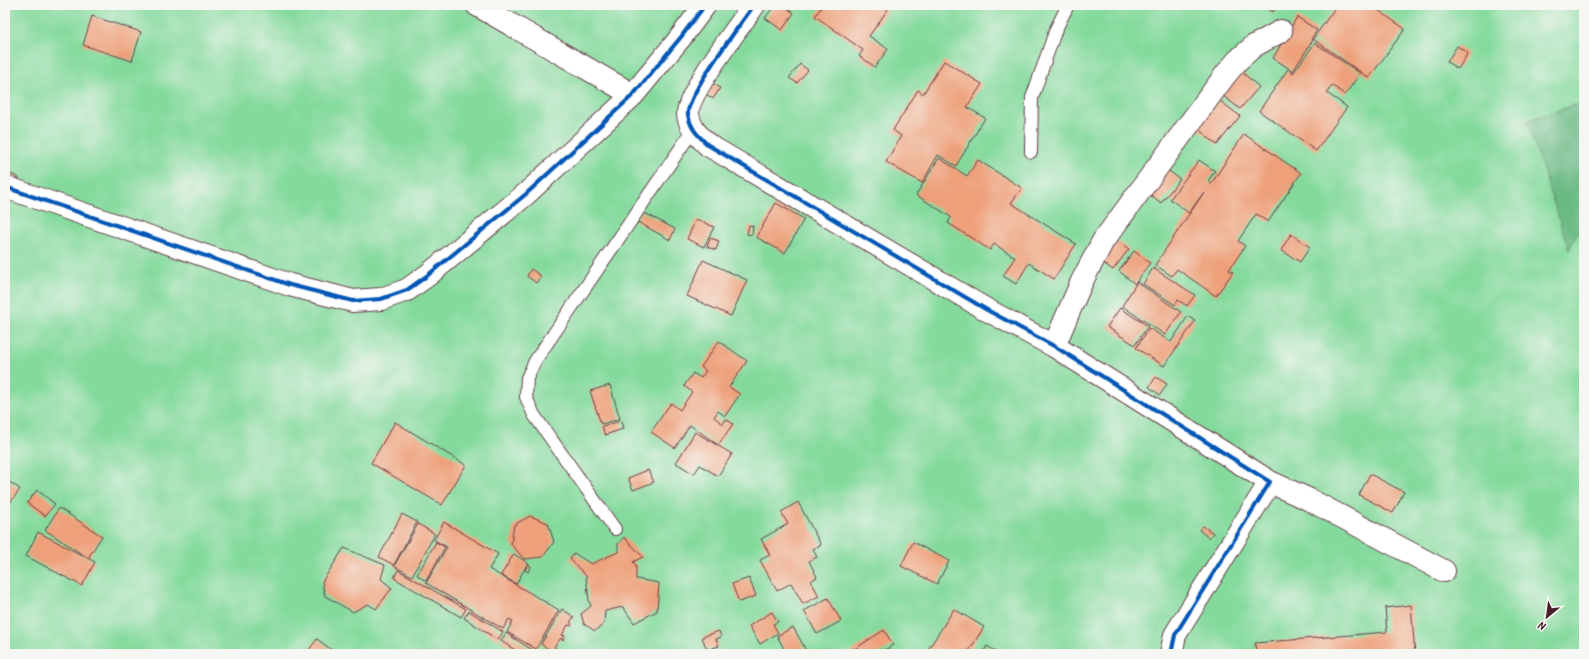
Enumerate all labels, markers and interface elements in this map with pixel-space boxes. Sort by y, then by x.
north arrow [1527,597,1567,637]
text: N [1535,615,1550,634]

